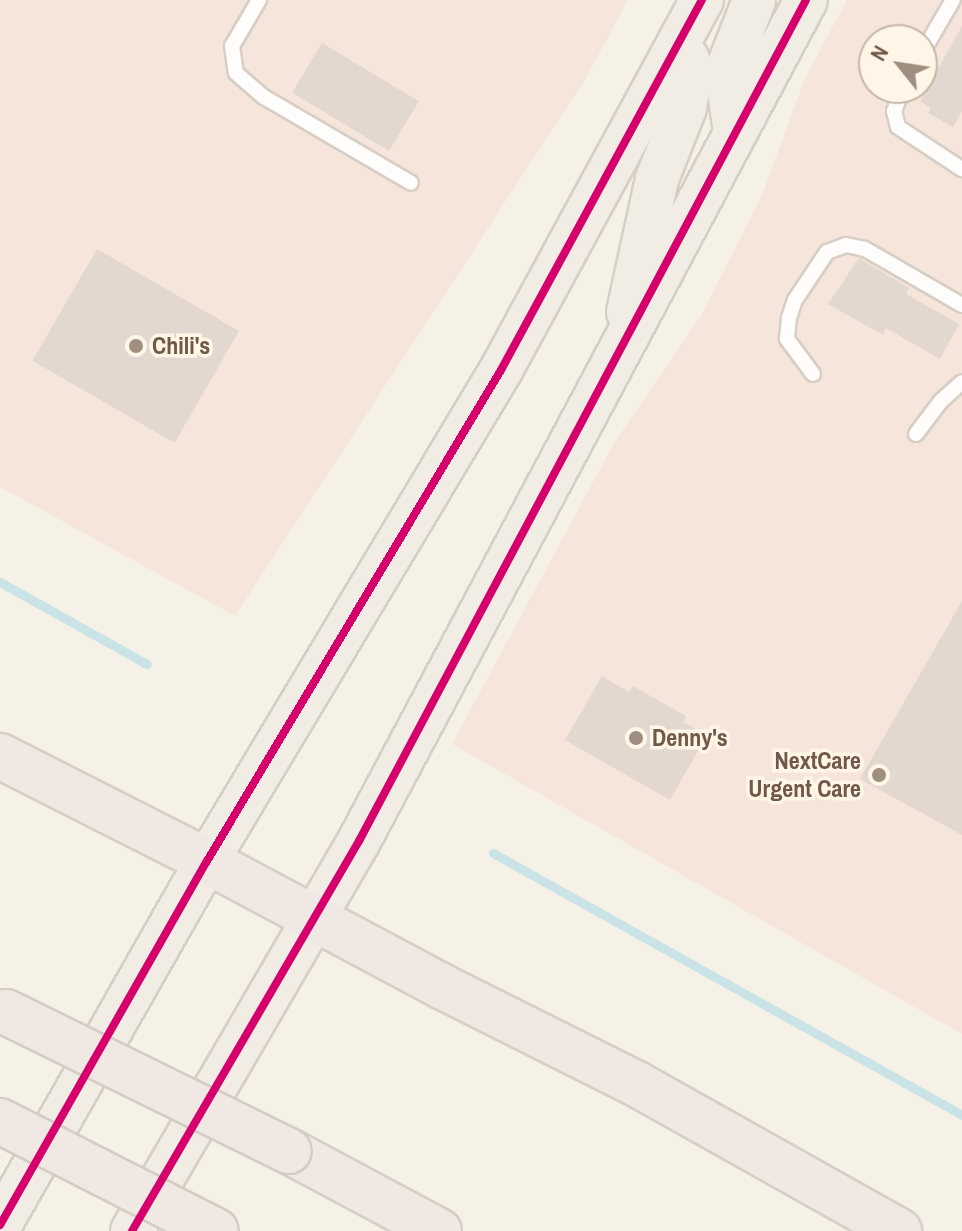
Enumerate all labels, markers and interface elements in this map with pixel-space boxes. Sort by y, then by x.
north arrow [858,24,938,104]
text: N [863,40,895,66]
place label: Chili's [152,332,210,360]
marker: Chili's [127,337,145,355]
place label: Denny's [652,724,728,752]
marker: Denny's [627,729,645,747]
place label: NextCare Urgent Care [748,747,861,803]
marker: NextCare Urgent Care [868,764,890,786]

